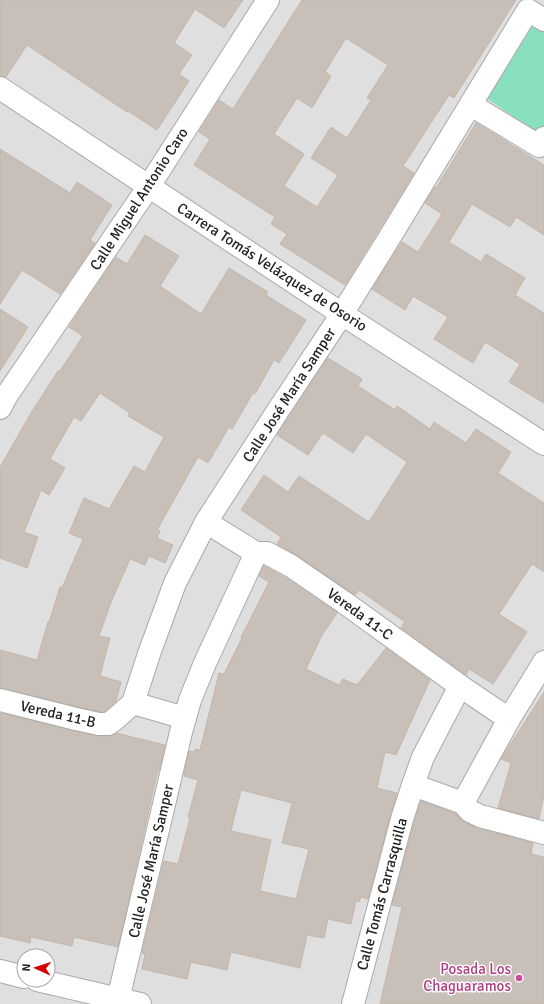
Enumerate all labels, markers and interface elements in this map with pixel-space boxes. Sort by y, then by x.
street label: Calle Miguel Antonio Caro [86,124,192,274]
street label: Carrera Tomás Velázquez de Osorio [174,199,370,335]
street label: Calle José María Samper [239,324,340,466]
street label: Vereda 11-C [324,584,396,644]
street label: Vereda 11-B [19,697,97,731]
street label: Calle José María Samper [125,782,178,940]
street label: Calle Tomás Carrasquilla [353,816,411,972]
north arrow [16,948,56,988]
place label: Posada Los Chaguaramos [423,960,511,995]
text: N [20,963,33,972]
marker: Posada Los Chaguaramos [514,973,524,983]

